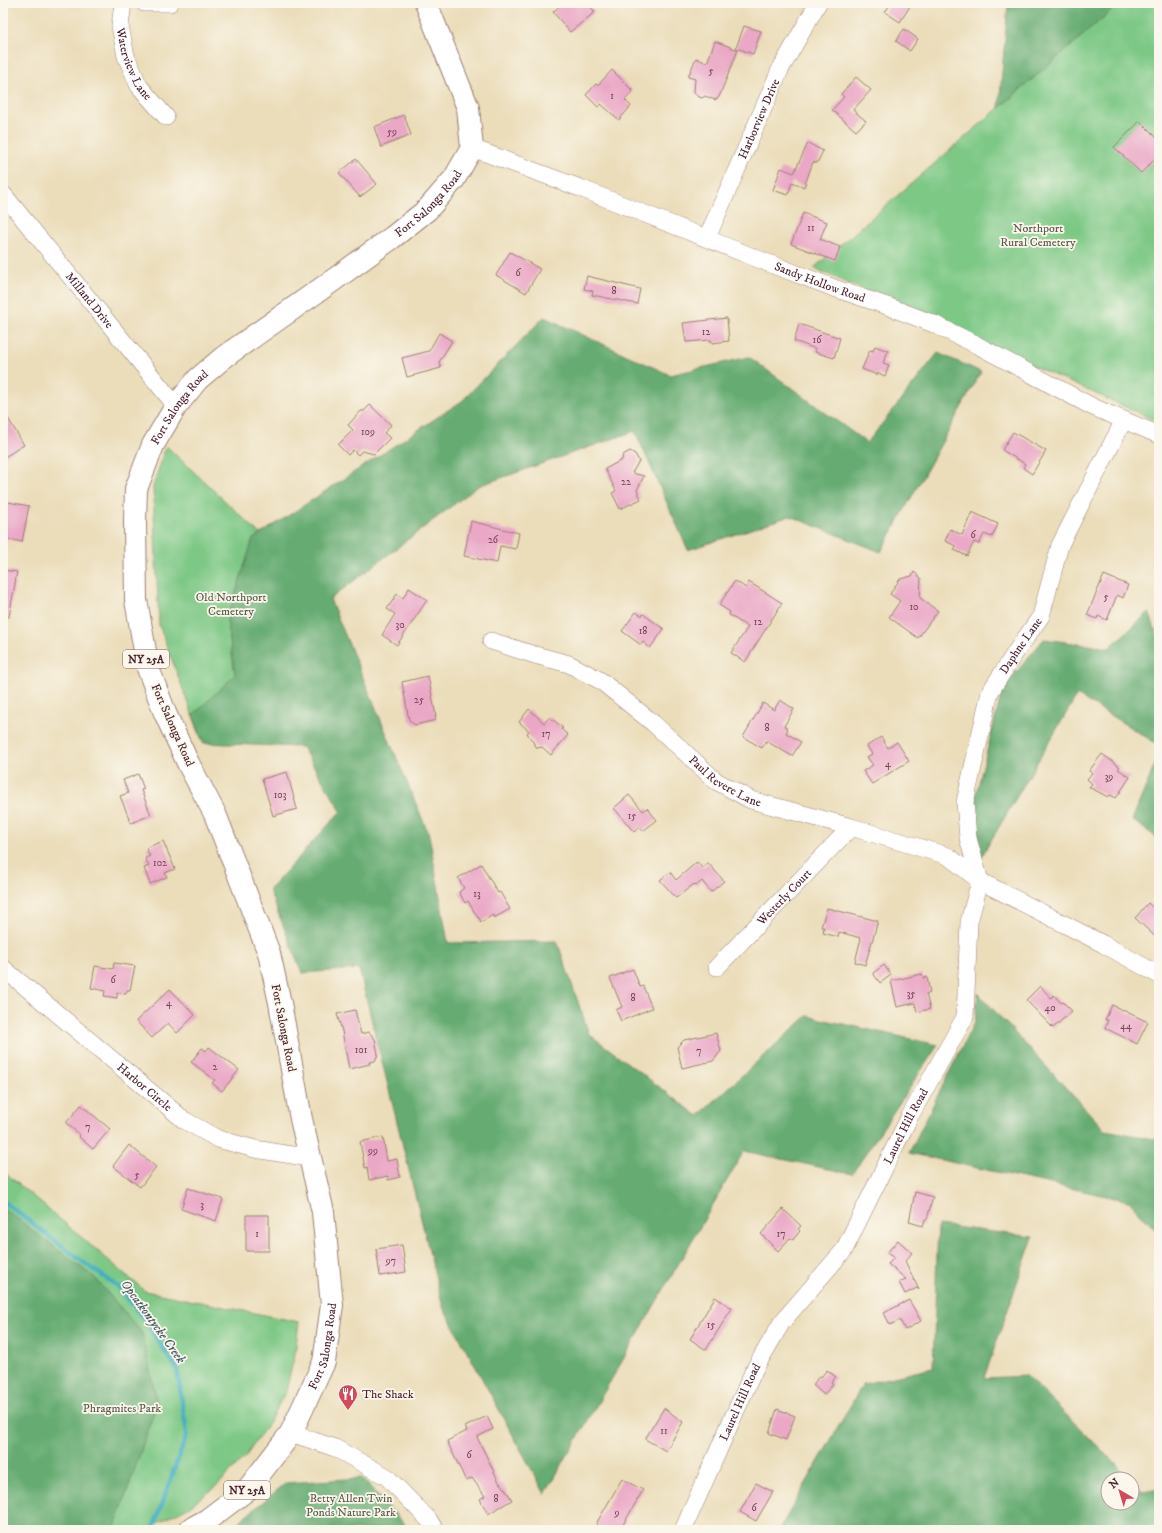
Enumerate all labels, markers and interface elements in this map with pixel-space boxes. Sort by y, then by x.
street label: Waterview Lane [112,26,155,103]
house number: 5 [709,65,714,77]
street label: Harborview Drive [735,76,783,161]
house number: 1 [610,90,614,102]
house number: 59 [387,126,397,138]
street label: Fort Salonga Road [392,168,465,241]
park label: Northport Rural Cemetery [1000,221,1076,250]
house number: 11 [807,222,815,234]
street label: Sandy Hollow Road [772,259,867,306]
house number: 6 [515,267,521,279]
street label: Milland Drive [62,269,117,332]
house number: 8 [611,285,617,297]
house number: 12 [702,326,710,338]
house number: 16 [813,334,822,346]
street label: Fort Salonga Road [148,367,211,448]
house number: 109 [361,426,375,438]
house number: 22 [621,476,631,488]
house number: 6 [970,529,976,541]
house number: 26 [488,534,499,546]
park label: Old Northport Cemetery [196,590,266,619]
house number: 5 [1104,591,1109,603]
house number: 10 [909,601,919,613]
street label: Daphne Lane [997,615,1046,677]
house number: 12 [754,616,762,628]
house number: 30 [395,619,405,631]
house number: 18 [639,625,647,637]
road number: NY 25A [123,650,169,668]
street label: Fort Salonga Road [148,681,198,769]
house number: 25 [414,694,424,706]
house number: 8 [764,722,770,734]
house number: 17 [542,728,550,740]
street label: Paul Revere Lane [685,753,763,810]
house number: 4 [885,758,891,770]
house number: 39 [1105,771,1113,783]
house number: 103 [274,789,287,801]
house number: 15 [628,810,636,822]
house number: 102 [153,857,167,869]
street label: Westerly Court [753,866,815,929]
house number: 13 [473,888,481,900]
house number: 6 [110,974,116,986]
street label: Fort Salonga Road [268,983,299,1073]
house number: 35 [907,988,915,1000]
house number: 8 [630,992,636,1004]
house number: 4 [166,997,172,1009]
house number: 40 [1044,1002,1056,1014]
house number: 44 [1120,1020,1132,1032]
house number: 101 [355,1044,368,1056]
house number: 7 [696,1045,702,1057]
street label: Harbor Circle [114,1060,175,1115]
house number: 2 [213,1061,218,1073]
street label: Laurel Hill Road [881,1086,932,1167]
house number: 7 [85,1121,91,1133]
house number: 99 [367,1145,378,1157]
house number: 5 [135,1169,140,1181]
house number: 3 [200,1199,204,1211]
house number: 1 [255,1228,259,1240]
house number: 17 [777,1228,785,1240]
house number: 97 [385,1255,396,1267]
water label: Opcatkontycke Creek [118,1277,189,1367]
street label: Fort Salonga Road [305,1302,340,1392]
house number: 15 [707,1319,715,1331]
street label: Laurel Hill Road [717,1361,764,1443]
restaurant icon: The Shack [337,1383,359,1411]
place label: The Shack [362,1387,414,1402]
park label: Phragmites Park [83,1401,161,1416]
house number: 11 [660,1425,668,1437]
house number: 6 [466,1449,472,1461]
north arrow [1100,1471,1140,1511]
text: N [1107,1476,1122,1492]
road number: NY 25A [224,1481,270,1499]
park label: Betty Allen Twin Ponds Nature Park [306,1491,396,1520]
house number: 8 [493,1493,499,1505]
house number: 6 [751,1502,757,1514]
house number: 9 [614,1507,620,1519]

